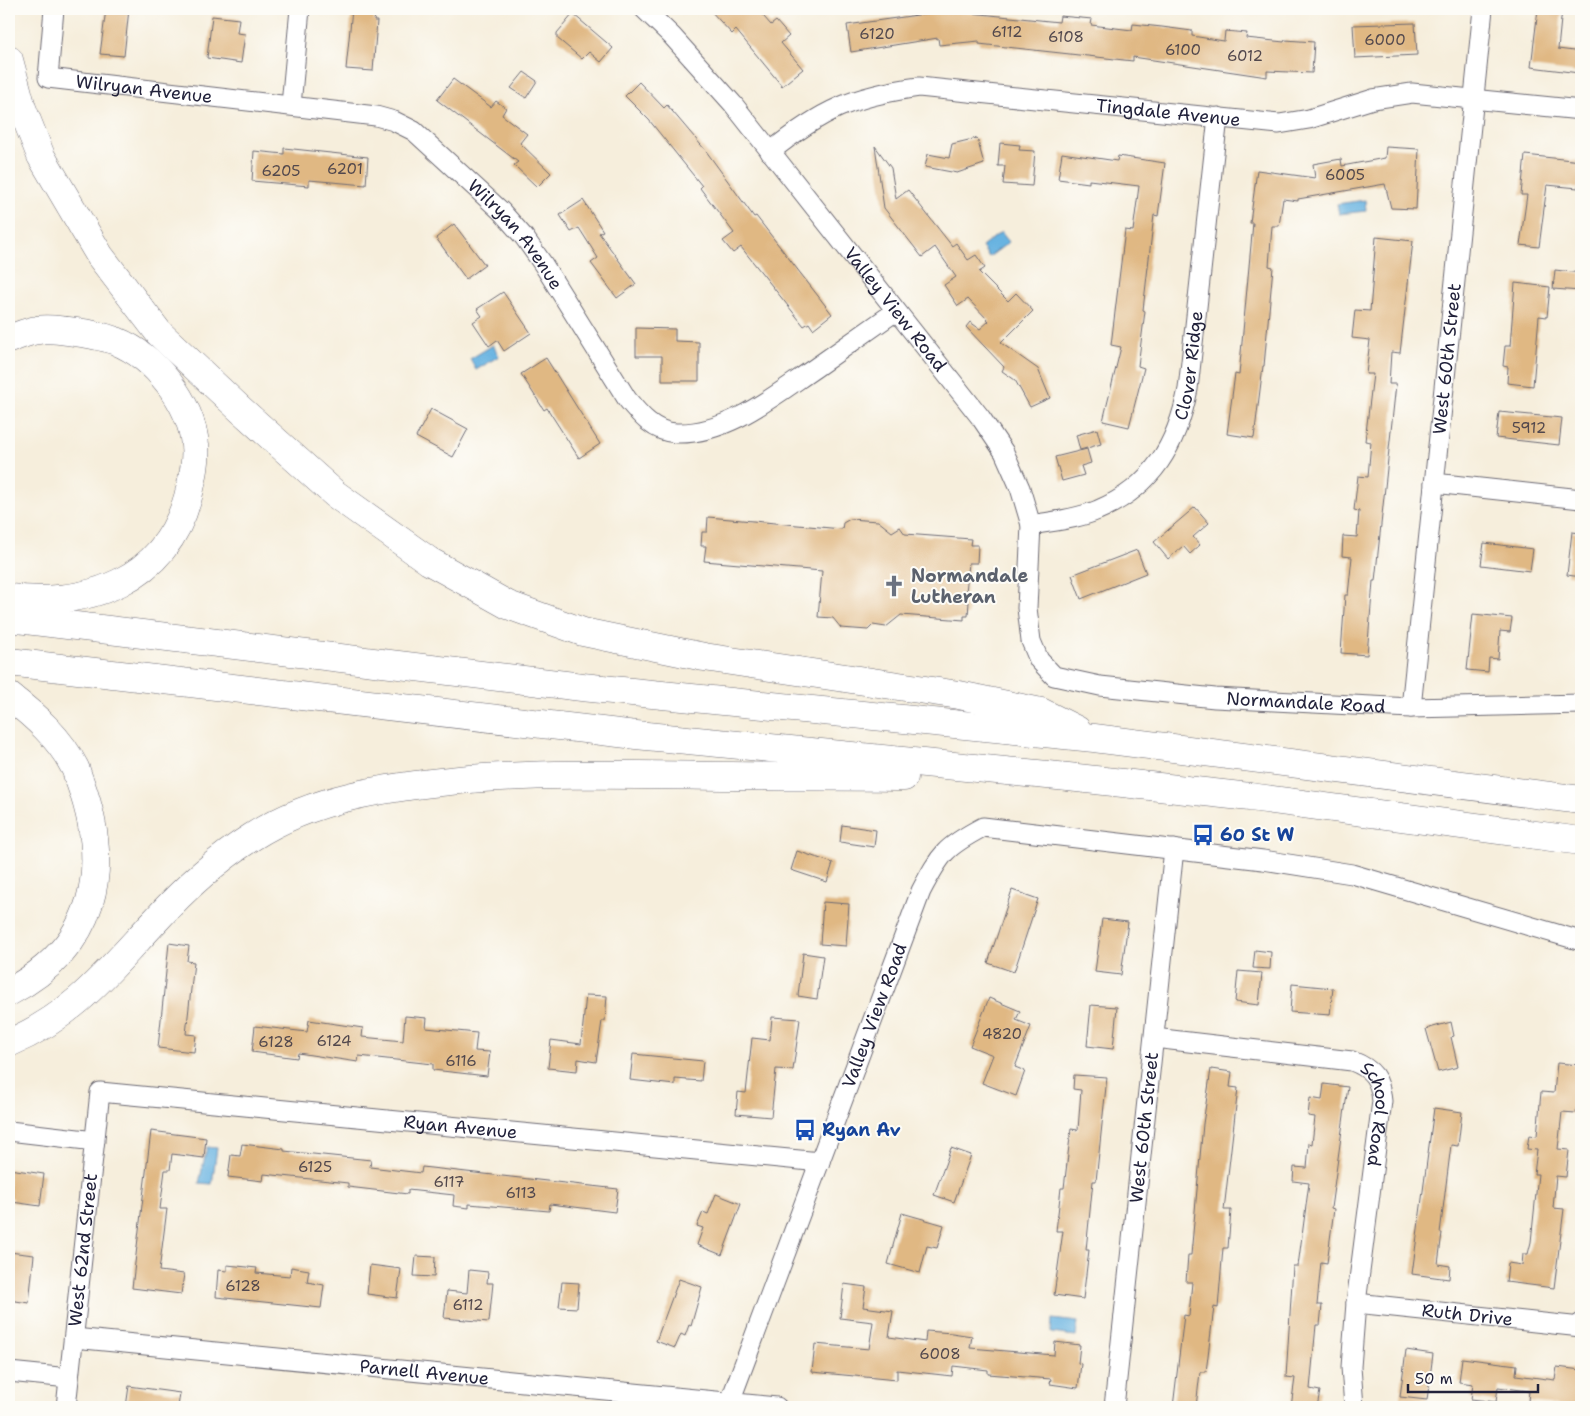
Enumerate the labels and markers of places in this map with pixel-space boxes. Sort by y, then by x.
place label: Normandale Lutheran [911,564,1028,609]
church icon: Normandale Lutheran [881,573,907,599]
bus stop icon: 60 St W [1190,822,1216,848]
place label: 60 St W [1220,823,1294,847]
bus stop icon: Ryan Av [792,1117,818,1143]
place label: Ryan Av [822,1118,901,1142]

